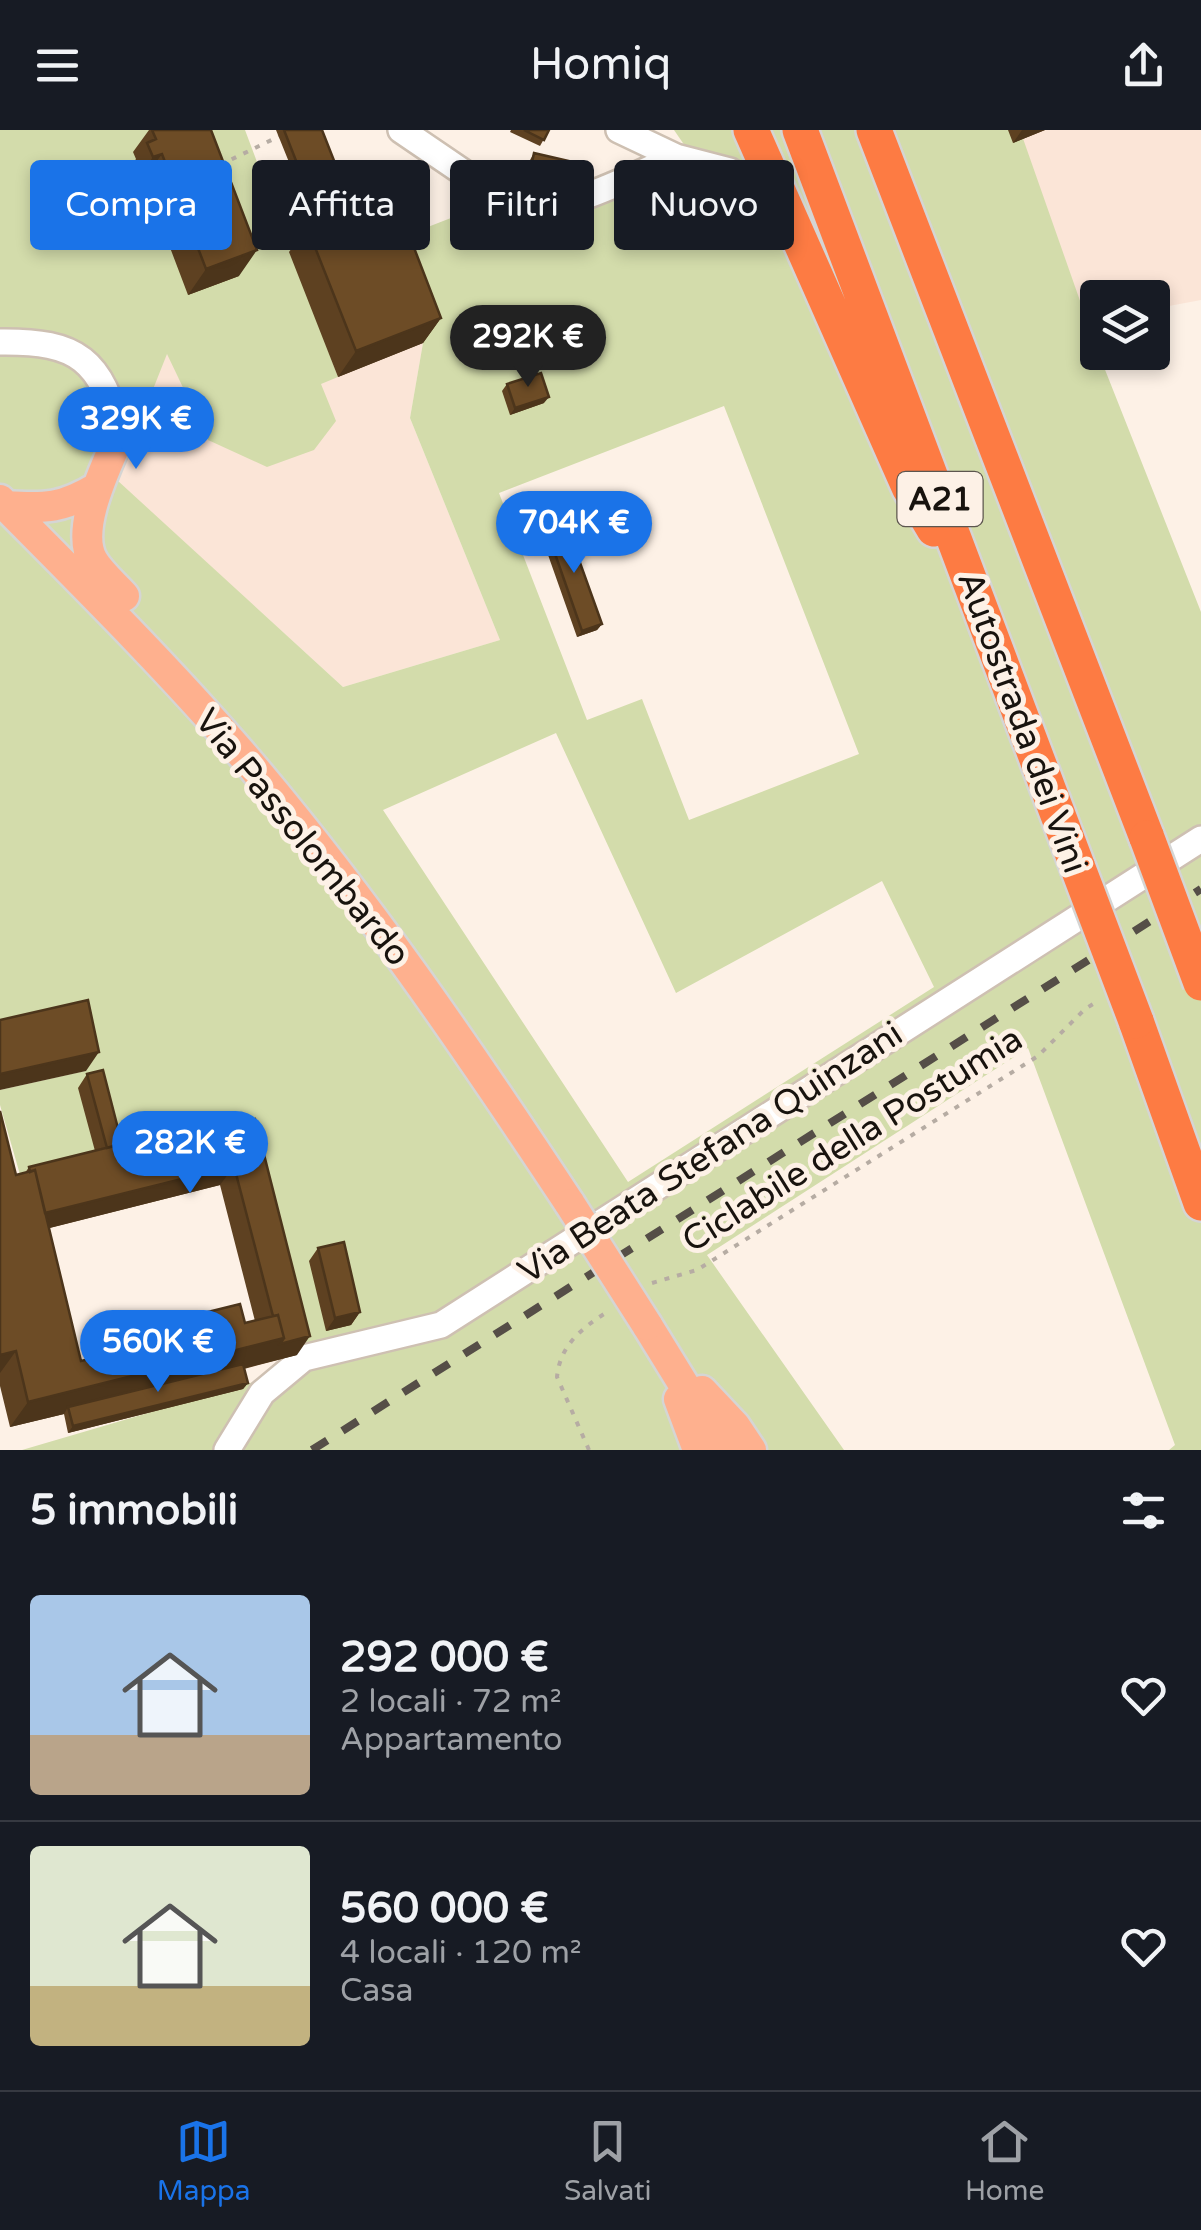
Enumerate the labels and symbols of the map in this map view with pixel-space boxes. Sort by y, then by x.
pin: 292K € [447,305,609,390]
pin: 329K € [55,387,217,472]
road number: A21 [898,472,982,526]
pin: 704K € [493,491,655,576]
street label: Autostrada dei Vini [948,566,1096,879]
street label: Via Passolombardo [186,701,419,975]
street label: Via Beata Stefana Quinzani [511,1013,911,1293]
street label: Ciclabile della Postumia [675,1018,1030,1262]
pin: 282K € [109,1111,271,1196]
pin: 560K € [77,1310,239,1395]

